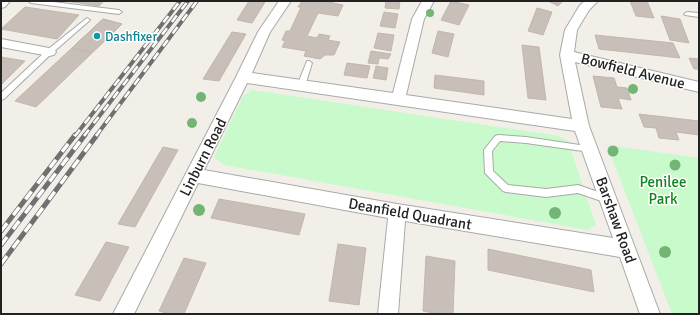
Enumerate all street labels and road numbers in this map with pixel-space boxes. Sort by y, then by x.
street label: Bowfield Avenue [579,49,687,93]
street label: Linburn Road [176,115,230,199]
street label: Barshaw Road [592,174,640,266]
street label: Deanfield Quadrant [347,194,473,234]

